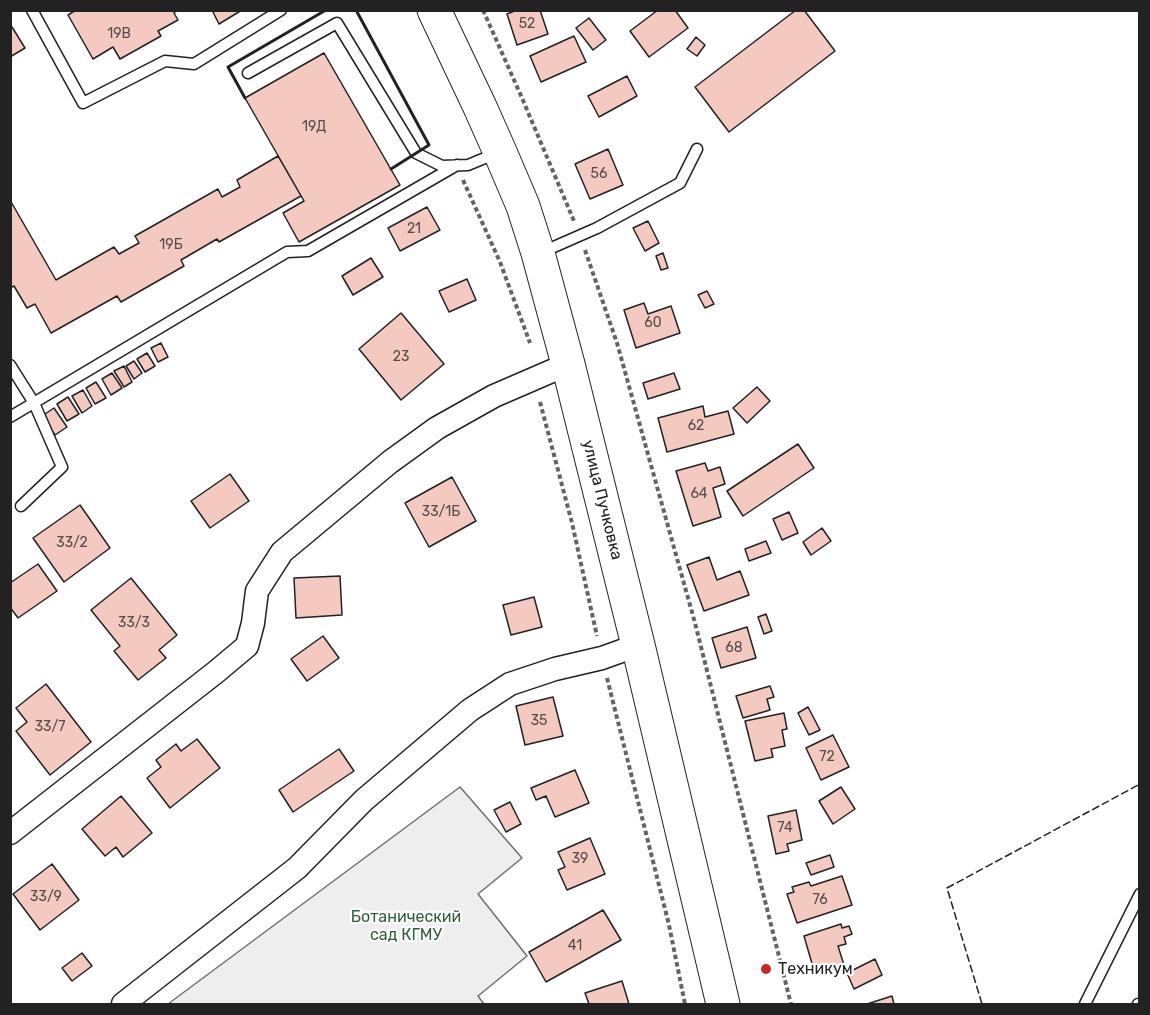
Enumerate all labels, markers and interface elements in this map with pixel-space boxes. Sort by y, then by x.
house number: 52 [519,16,535,32]
house number: 19В [107,26,131,42]
house number: 19Д [302,119,326,135]
house number: 56 [591,166,607,182]
house number: 21 [407,221,421,237]
house number: 19Б [159,237,183,253]
house number: 60 [644,315,662,331]
house number: 23 [393,349,409,365]
house number: 62 [688,418,704,434]
street label: улица Пучковка [578,438,626,562]
house number: 64 [690,486,708,502]
house number: 33/1Б [422,504,460,520]
house number: 33/2 [56,535,88,551]
house number: 33/3 [118,615,150,631]
house number: 68 [725,640,743,656]
house number: 35 [531,713,547,729]
house number: 33/7 [35,719,65,735]
house number: 72 [819,749,835,765]
house number: 74 [777,820,793,836]
house number: 39 [572,851,588,867]
house number: 33/9 [30,889,62,905]
house number: 76 [812,892,828,908]
park label: Ботанический сад КГМУ [351,907,461,945]
house number: 41 [568,938,582,954]
place label: Техникум [778,959,853,979]
marker: Техникум [759,962,773,976]

